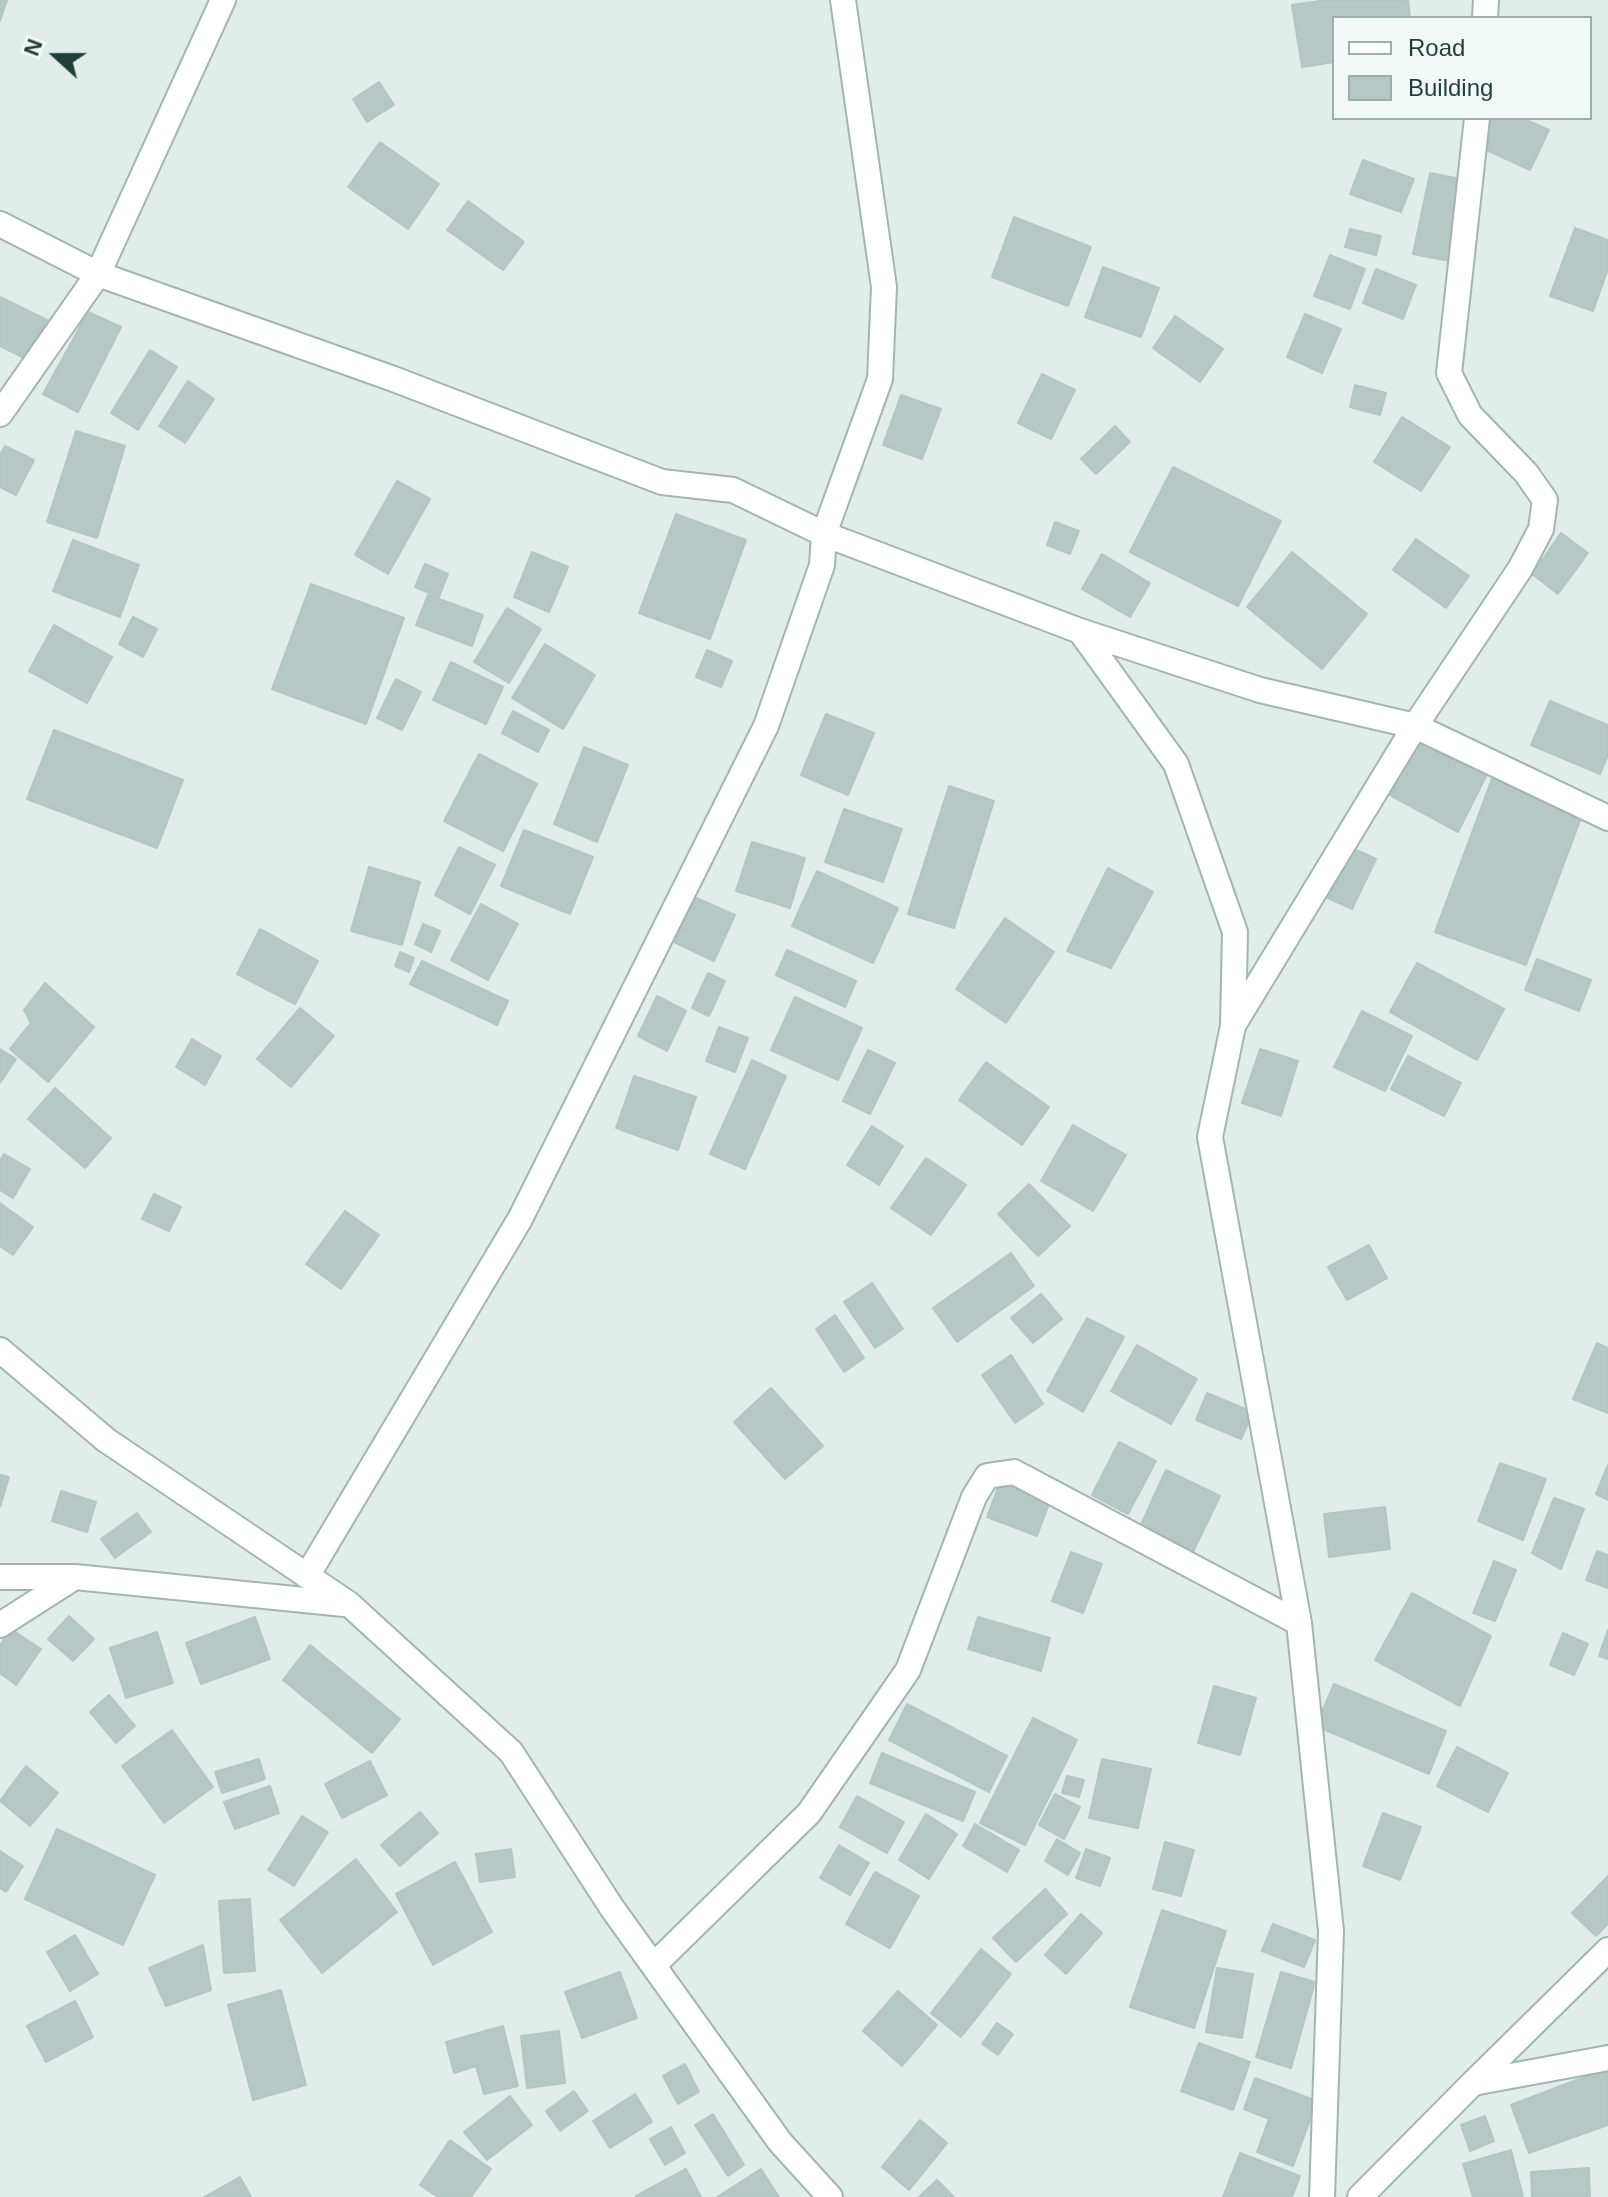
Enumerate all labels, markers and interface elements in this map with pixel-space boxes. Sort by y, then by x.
north arrow [16,16,96,96]
legend [1332,16,1592,120]
text: Road [1408,34,1465,61]
text: N [19,35,48,59]
text: Building [1408,74,1493,101]

